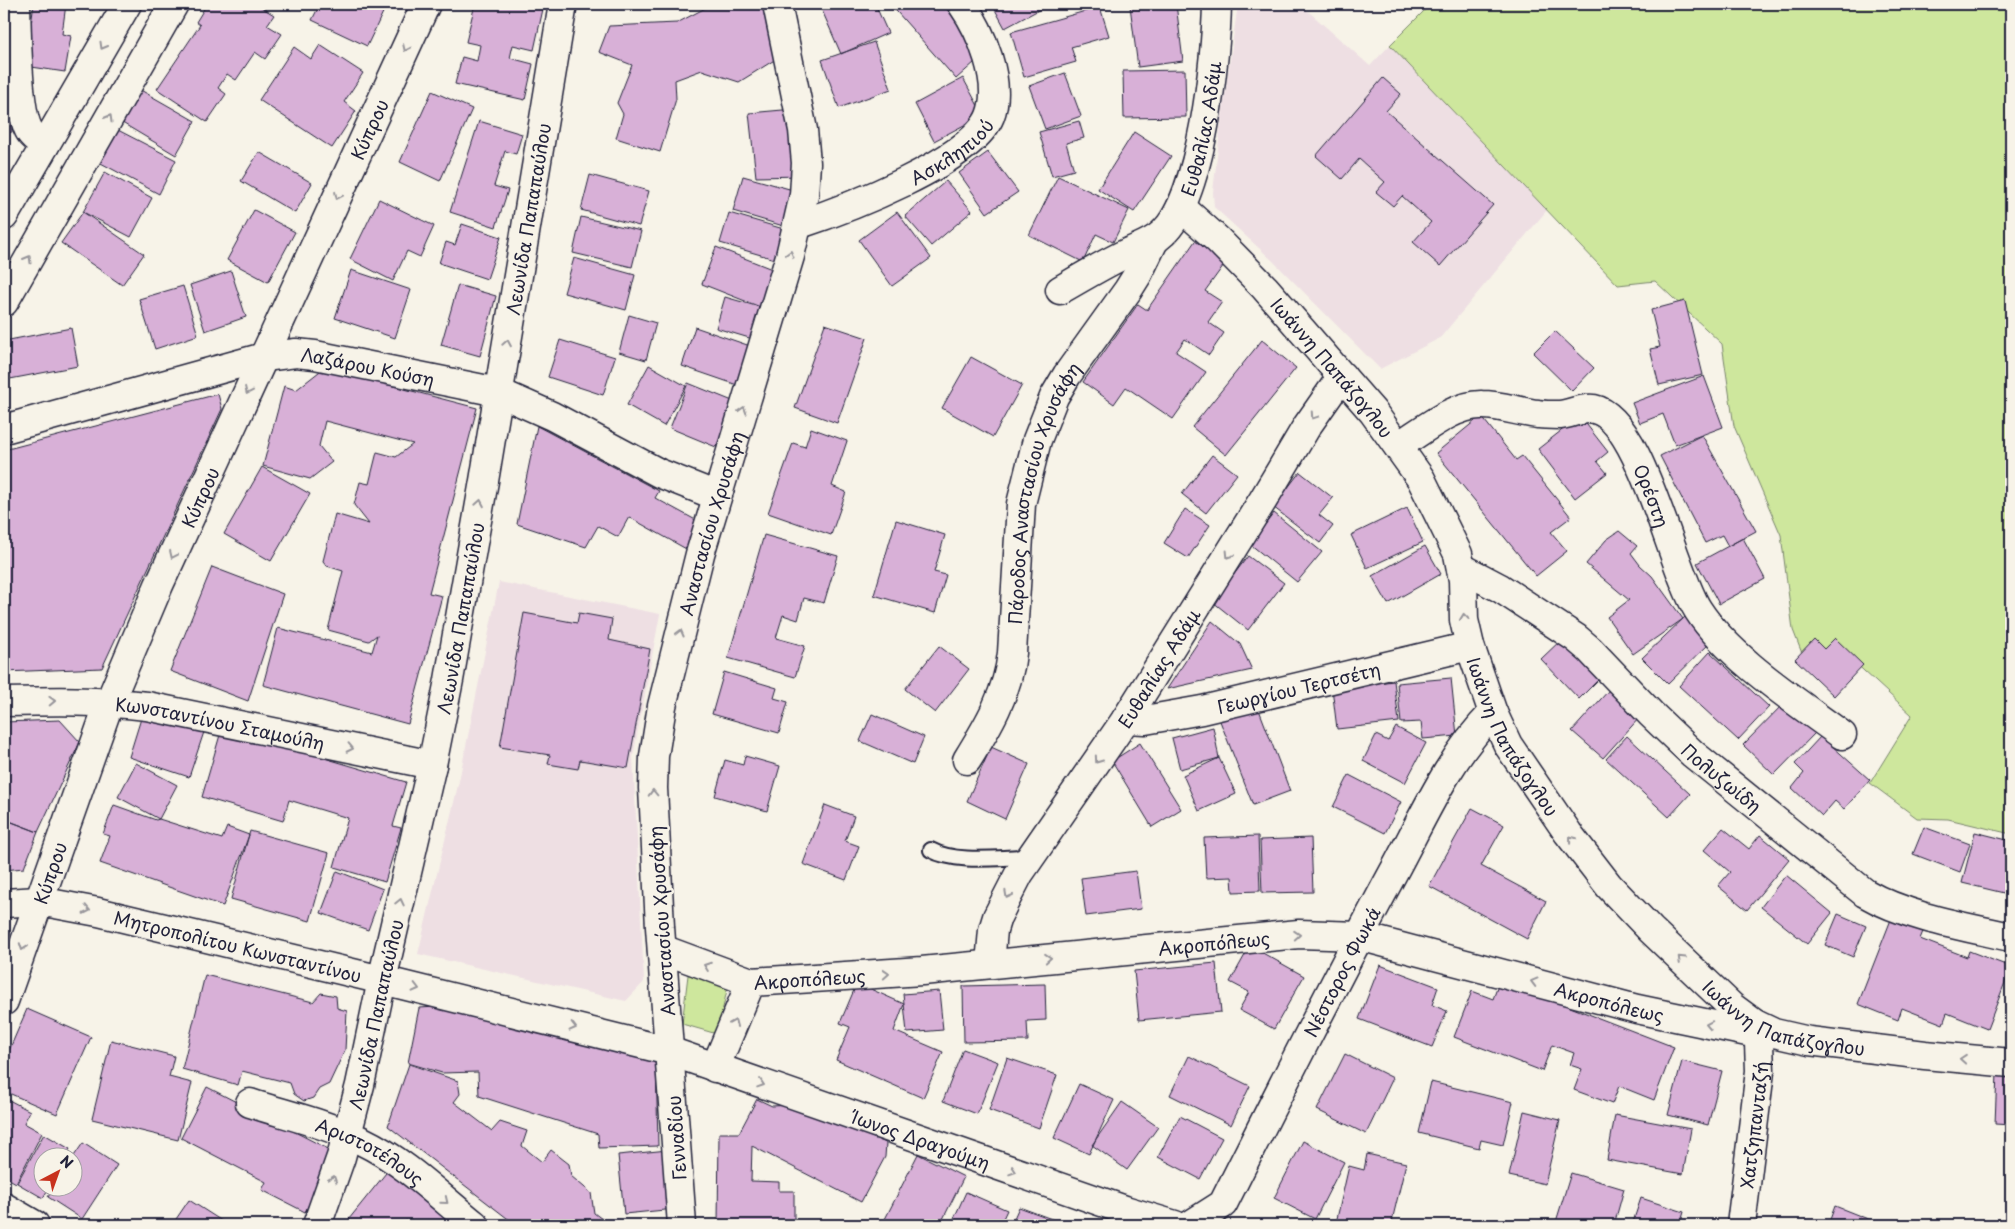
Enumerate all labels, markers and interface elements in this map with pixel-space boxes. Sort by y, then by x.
one-way arrow [100,41,110,50]
one-way arrow [402,43,412,52]
street label: Ευθαλίας Αδάμ [1173,60,1227,200]
street label: Κύπρου [343,94,394,164]
street label: Ασκληπιού [905,113,999,191]
one-way arrow [102,115,112,124]
street label: Λεωνίδα Παπαπαύλου [498,121,557,317]
one-way arrow [334,191,344,200]
one-way arrow [784,250,795,259]
one-way arrow [22,256,32,265]
street label: Ιωάννη Παπάζογλου [1265,291,1400,443]
one-way arrow [501,338,511,347]
street label: Λαζάρου Κούση [300,340,437,392]
street label: Πάροδος Αναστασίου Χρυσάφη [1000,356,1086,625]
one-way arrow [244,386,255,395]
one-way arrow [738,406,748,414]
one-way arrow [1310,410,1320,419]
street label: Αναστασίου Χρυσάφη [672,427,750,618]
street label: Ορέστη [1628,459,1677,531]
street label: Κύπρου [174,462,225,532]
one-way arrow [475,499,485,507]
street label: Λεωνίδα Παπαπαύλου [429,520,490,716]
one-way arrow [1226,549,1236,558]
one-way arrow [169,550,180,559]
street label: Ευθαλίας Αδάμ [1110,602,1206,733]
one-way arrow [1459,612,1470,620]
one-way arrow [674,629,685,638]
street label: Ιωάννη Παπάζογλου [1461,653,1566,821]
street label: Γεωργίου Τερτσέτη [1214,654,1383,720]
street label: Κωνσταντίνου Σταμούλη [114,689,327,756]
one-way arrow [49,695,57,706]
street label: Πολυζωίδη [1676,737,1768,818]
one-way arrow [346,742,355,753]
one-way arrow [1095,754,1104,763]
one-way arrow [648,789,659,797]
street label: Αναστασίου Χρυσάφη [641,825,681,1017]
one-way arrow [1570,836,1578,845]
street label: Κύπρου [26,838,73,908]
one-way arrow [1004,889,1014,898]
one-way arrow [394,898,405,907]
street label: Νέστορος Φωκά [1296,901,1386,1041]
street label: Μητροπολίτου Κωνσταντίνου [111,903,365,988]
one-way arrow [83,904,92,914]
street label: Λεωνίδα Παπαπαύλου [341,916,409,1112]
street label: Ακροπόλεως [1157,923,1271,961]
one-way arrow [1293,929,1301,940]
one-way arrow [19,942,29,951]
one-way arrow [1045,953,1053,964]
one-way arrow [1678,956,1687,965]
street label: Ακροπόλεως [753,961,866,995]
one-way arrow [703,962,711,972]
one-way arrow [883,968,891,979]
street label: Ιωάννη Παπάζογλου [1697,973,1866,1061]
street label: Ακροπόλεως [1551,974,1666,1028]
one-way arrow [1530,977,1539,988]
one-way arrow [411,982,420,993]
one-way arrow [727,1019,738,1028]
one-way arrow [1705,1020,1714,1030]
one-way arrow [569,1021,578,1032]
one-way arrow [1958,1053,1966,1064]
street label: Χατζηπανταζή [1732,1061,1774,1190]
one-way arrow [756,1078,764,1088]
street label: Γενναδίου [660,1095,692,1181]
street label: Ίωνος Δραγούμη [847,1102,994,1176]
street label: Αριστοτέλους [313,1111,430,1191]
north arrow [32,1146,82,1196]
text: N [56,1150,78,1173]
one-way arrow [1009,1166,1017,1176]
one-way arrow [328,1175,338,1184]
one-way arrow [439,1196,448,1204]

